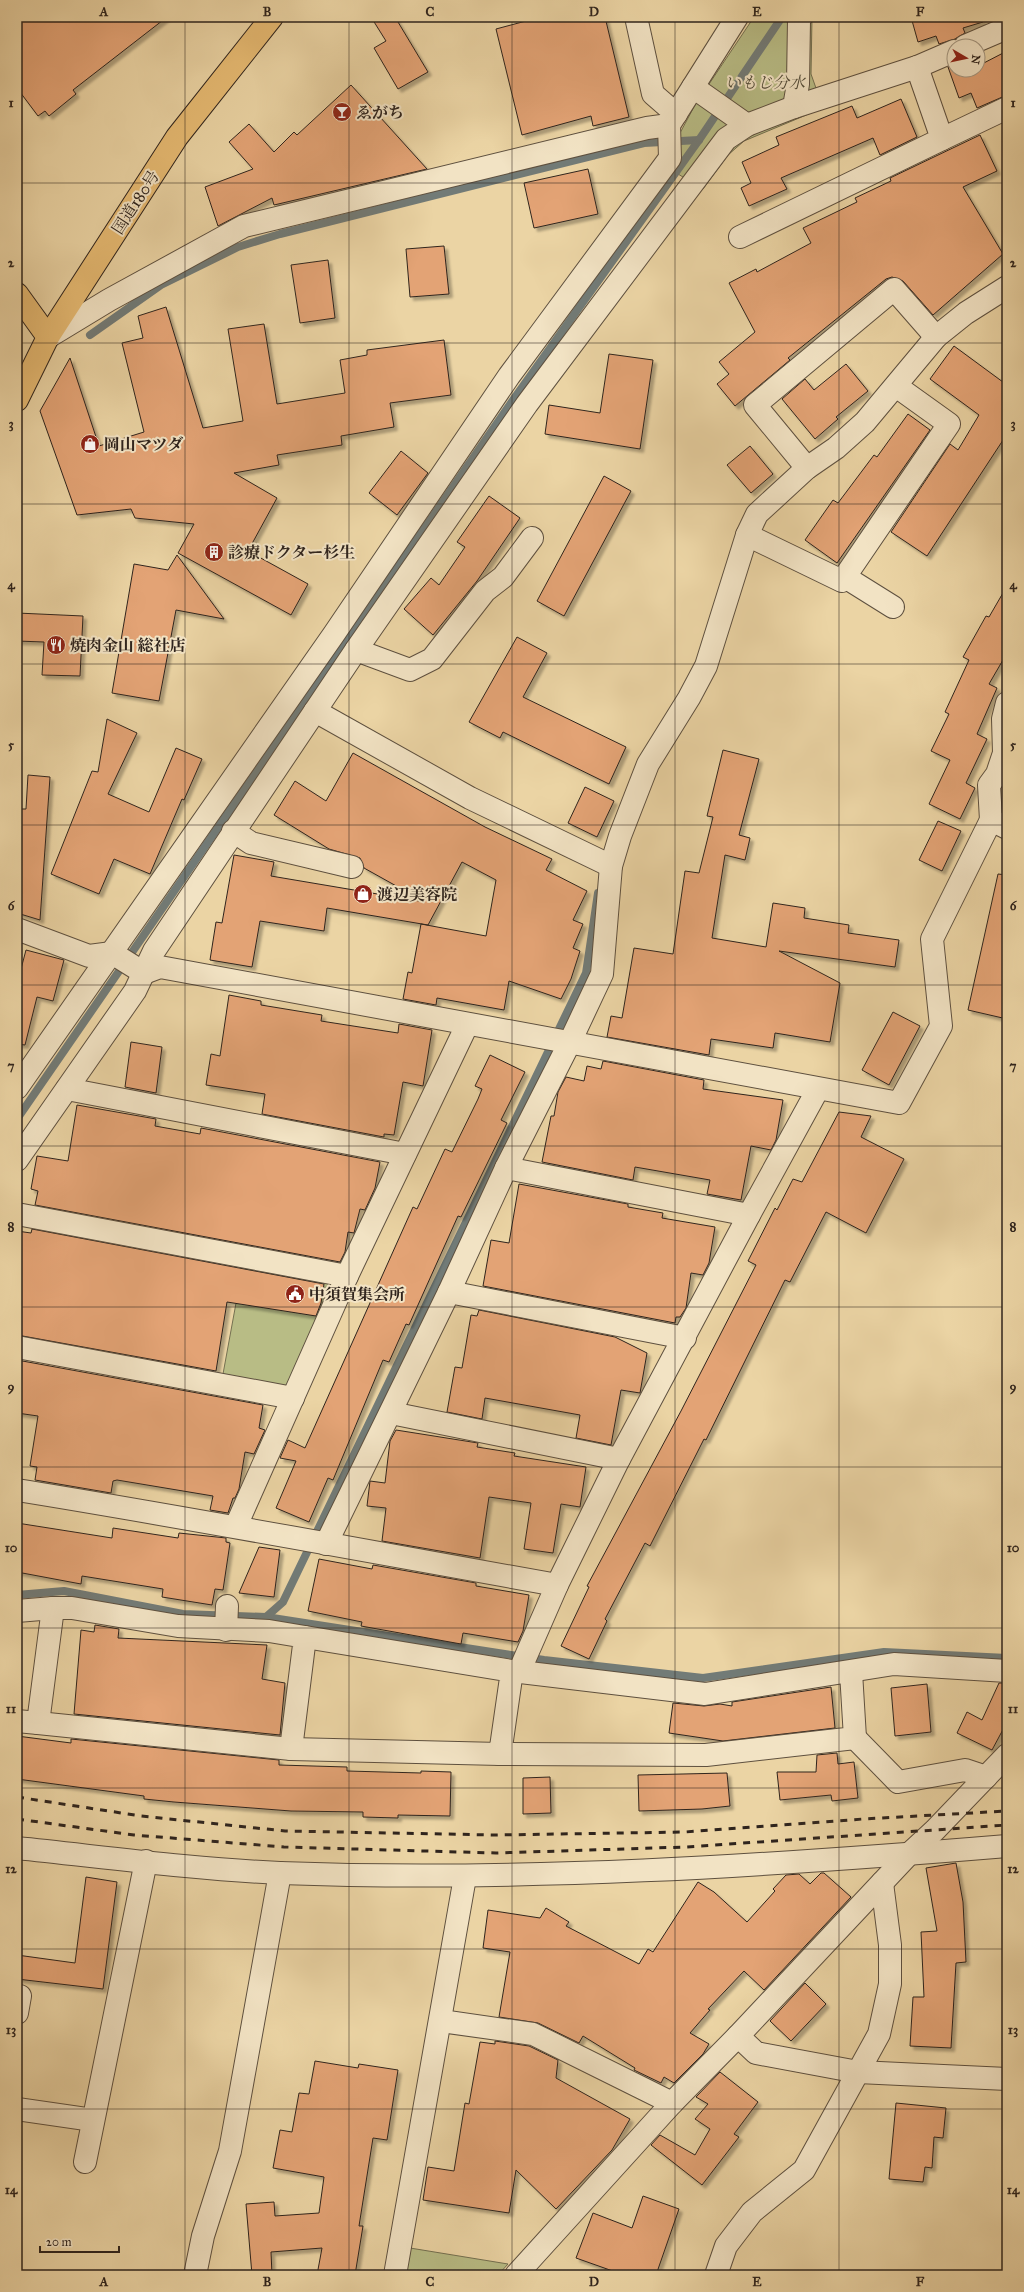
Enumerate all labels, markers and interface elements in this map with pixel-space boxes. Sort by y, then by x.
text: A [99,4,109,20]
text: B [263,4,272,20]
text: C [426,4,435,20]
text: D [589,4,599,20]
text: E [752,4,762,20]
text: F [916,4,925,20]
north arrow [946,38,986,78]
text: N [968,54,983,66]
park label: いもじ分水 [725,73,807,92]
text: 1 [8,95,14,111]
text: 1 [1010,95,1016,111]
bar icon: ゑがち [331,101,353,123]
place label: ゑがち [356,103,404,122]
street label: 国道180号 [108,167,163,238]
text: 2 [8,255,15,271]
text: 2 [1010,255,1017,271]
text: 3 [8,416,14,432]
text: 3 [1010,416,1016,432]
shop icon: 岡山マツダ [79,433,101,455]
place label: 岡山マツダ [104,435,183,454]
building icon: 診療ドクター杉生 [203,541,225,563]
place label: 診療ドクター杉生 [228,543,355,562]
text: 4 [7,577,15,593]
text: 4 [1009,577,1017,593]
restaurant icon: 焼肉金山 総社店 [45,634,67,656]
place label: 焼肉金山 総社店 [70,636,185,655]
text: 5 [8,737,15,753]
text: 5 [1010,737,1017,753]
shop icon: 渡辺美容院 [352,883,374,905]
place label: 渡辺美容院 [377,885,457,904]
text: 6 [8,898,16,914]
text: 6 [1010,898,1018,914]
text: 7 [8,1058,15,1074]
text: 7 [1010,1058,1017,1074]
text: 8 [8,1219,15,1235]
text: 8 [1010,1219,1017,1235]
public building icon: 中須賀集会所 [284,1283,306,1305]
place label: 中須賀集会所 [309,1285,405,1304]
text: 9 [8,1379,15,1395]
text: 9 [1010,1379,1017,1395]
text: 10 [5,1540,18,1556]
text: 10 [1007,1540,1020,1556]
text: 11 [6,1701,16,1717]
text: 11 [1008,1701,1018,1717]
text: 12 [5,1861,17,1877]
text: 12 [1007,1861,1019,1877]
text: 13 [6,2022,16,2038]
text: 13 [1008,2022,1018,2038]
text: 14 [5,2182,18,2198]
text: 14 [1007,2182,1020,2198]
scale bar [40,2228,119,2254]
text: 20 m [46,2235,72,2249]
text: A [99,2274,109,2290]
text: B [263,2274,272,2290]
text: C [426,2274,435,2290]
text: D [589,2274,599,2290]
text: E [752,2274,762,2290]
text: F [916,2274,925,2290]

